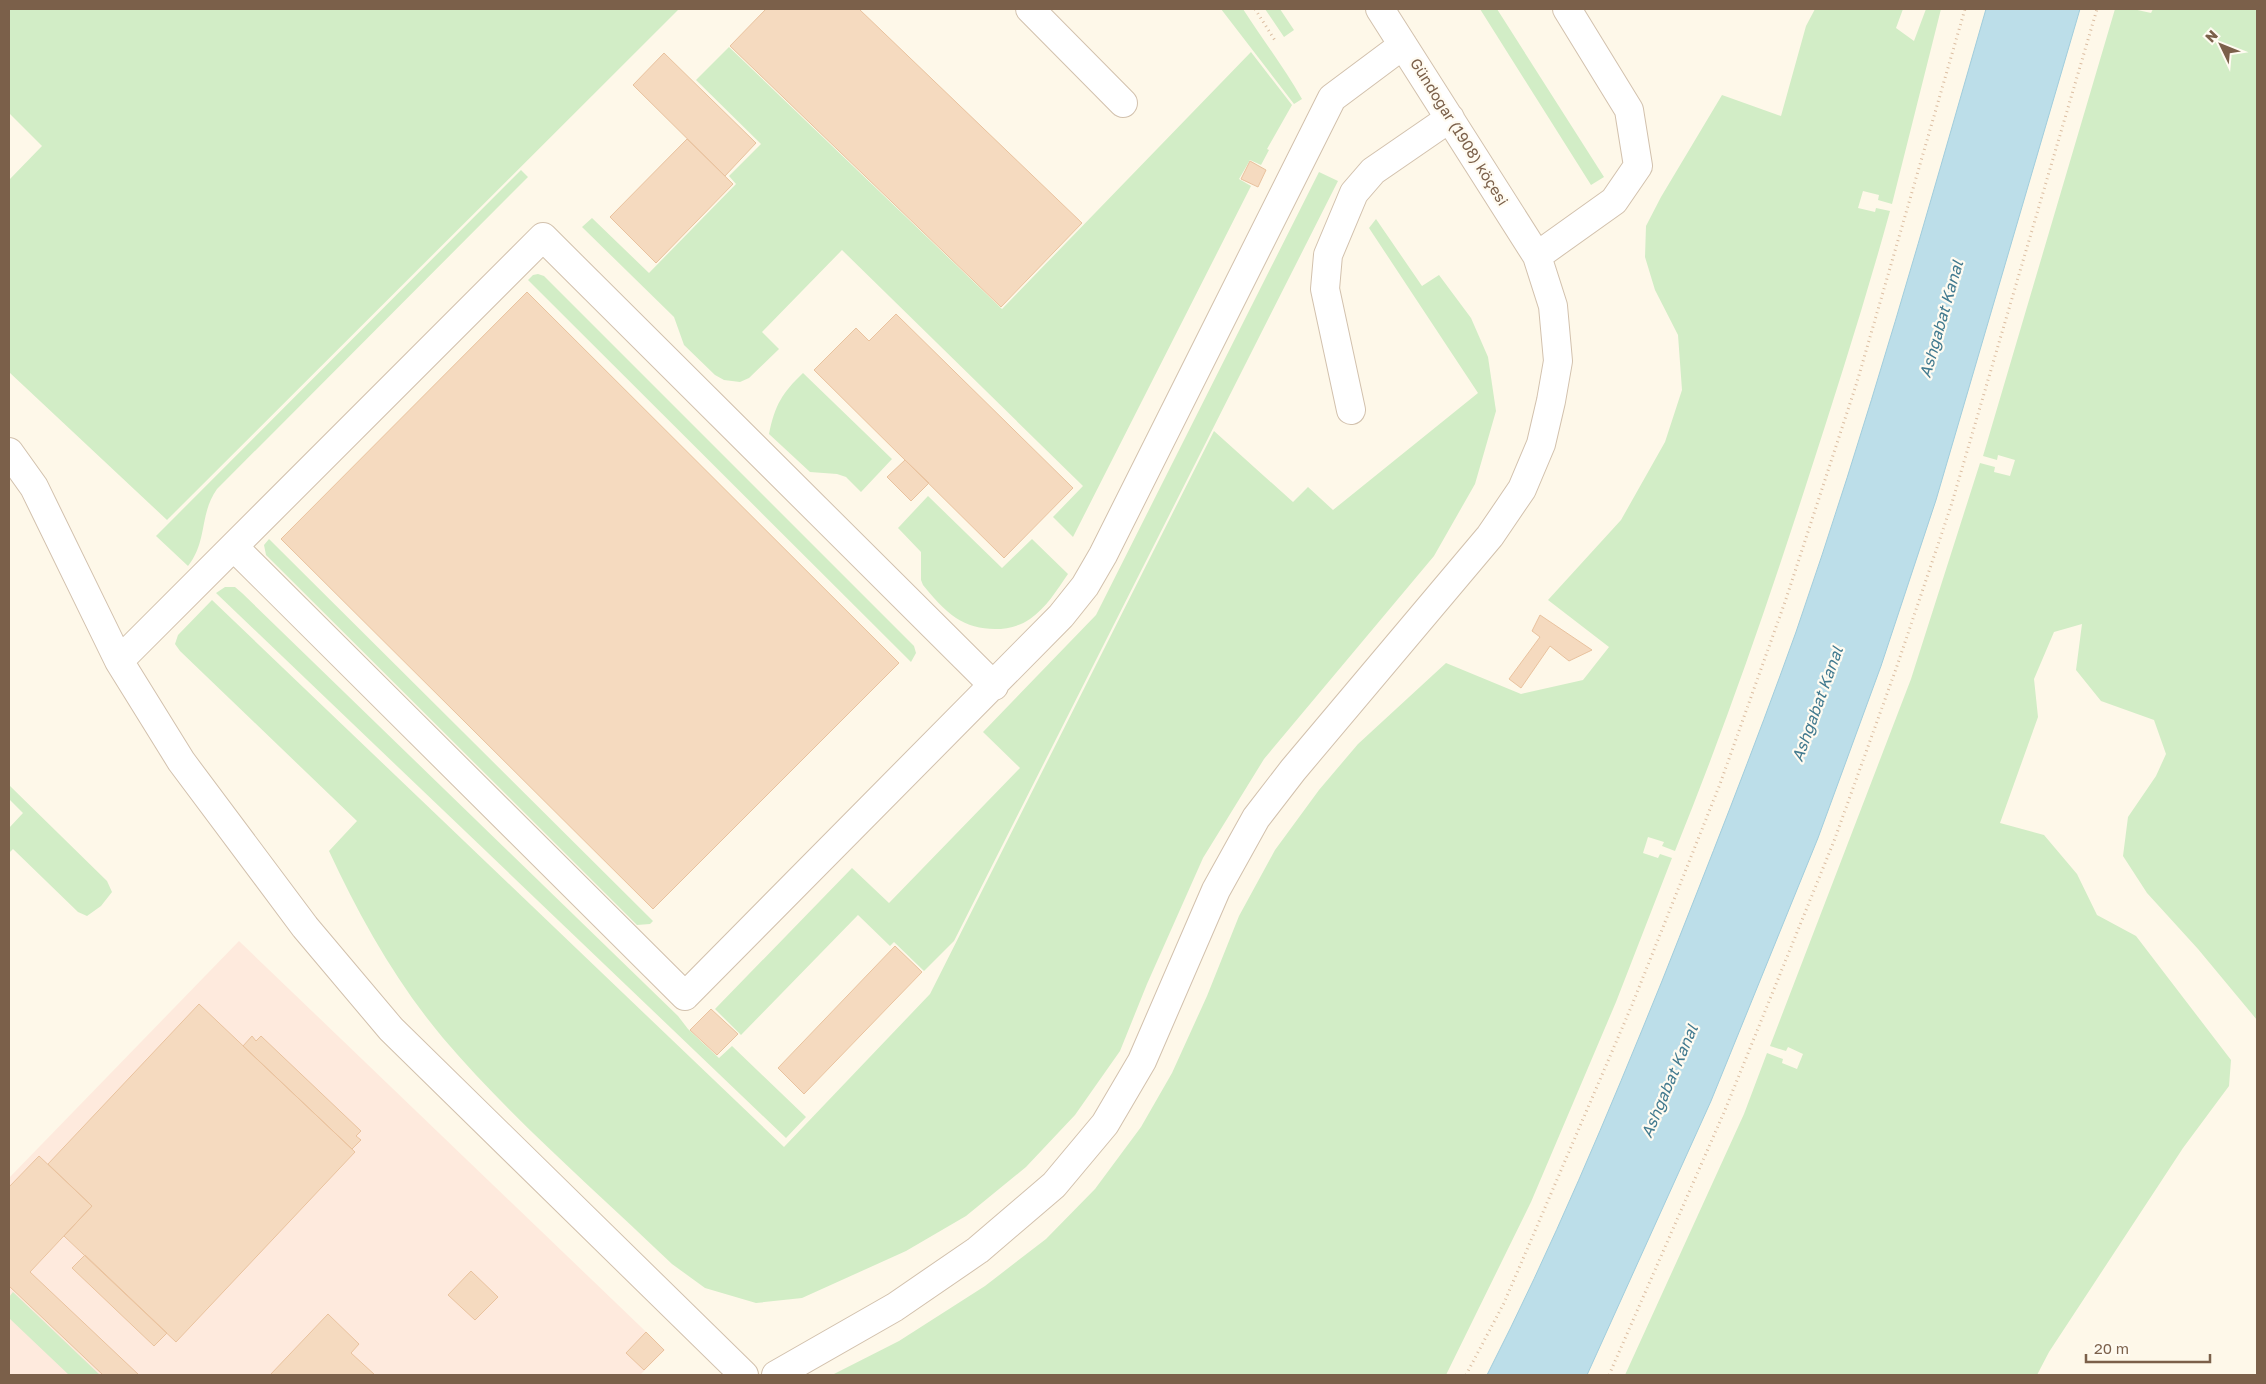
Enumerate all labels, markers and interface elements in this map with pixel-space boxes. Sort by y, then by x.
north arrow [2196,20,2246,70]
text: N [2201,26,2221,45]
street label: Gündogar (1908) köçesi [1407,54,1513,208]
water label: Ashgabat Kanal [1915,257,1968,380]
water label: Ashgabat Kanal [1787,643,1847,764]
water label: Ashgabat Kanal [1636,1021,1702,1141]
scale bar [2086,1332,2210,1364]
text: 20 m [2094,1339,2129,1357]

